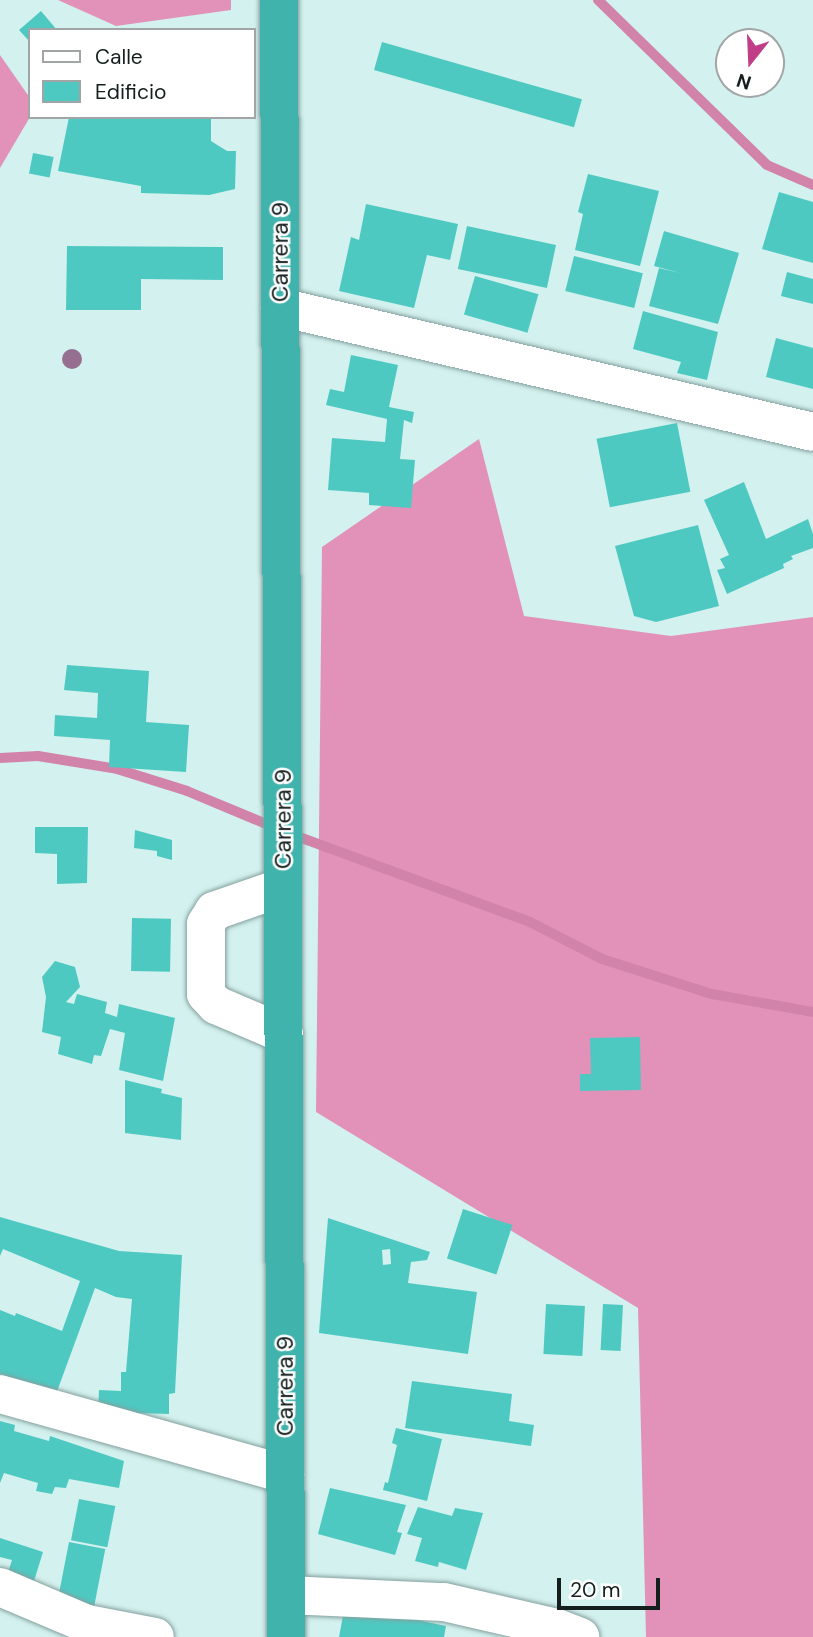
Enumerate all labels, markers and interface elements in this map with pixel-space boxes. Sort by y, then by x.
legend [28,28,256,119]
north arrow [715,28,785,98]
text: Calle [95,43,143,71]
text: N [734,68,754,96]
text: Edificio [95,78,166,106]
street label: Carrera 9 [266,202,294,302]
street label: Carrera 9 [269,769,297,869]
street label: Carrera 9 [271,1336,299,1436]
scale bar [561,1564,664,1608]
text: 20 m [570,1576,621,1604]

